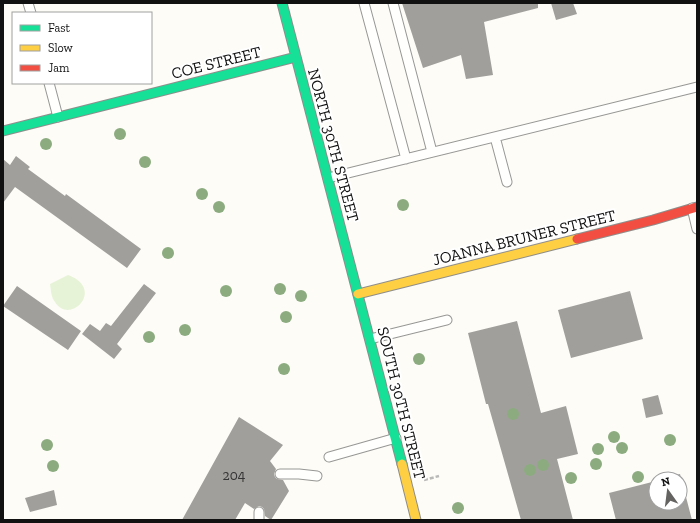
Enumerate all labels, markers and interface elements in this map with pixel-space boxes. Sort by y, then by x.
legend [12,12,152,84]
text: Fast [48,21,71,35]
text: Slow [48,41,74,55]
street label: COE STREET [169,42,263,83]
text: Jam [48,61,70,75]
street label: NORTH 30TH STREET [304,66,363,224]
street label: JOANNA BRUNER STREET [431,206,618,269]
street label: SOUTH 30TH STREET [373,325,430,482]
house number: 204 [223,467,246,484]
north arrow [648,471,688,511]
text: N [660,474,672,489]

